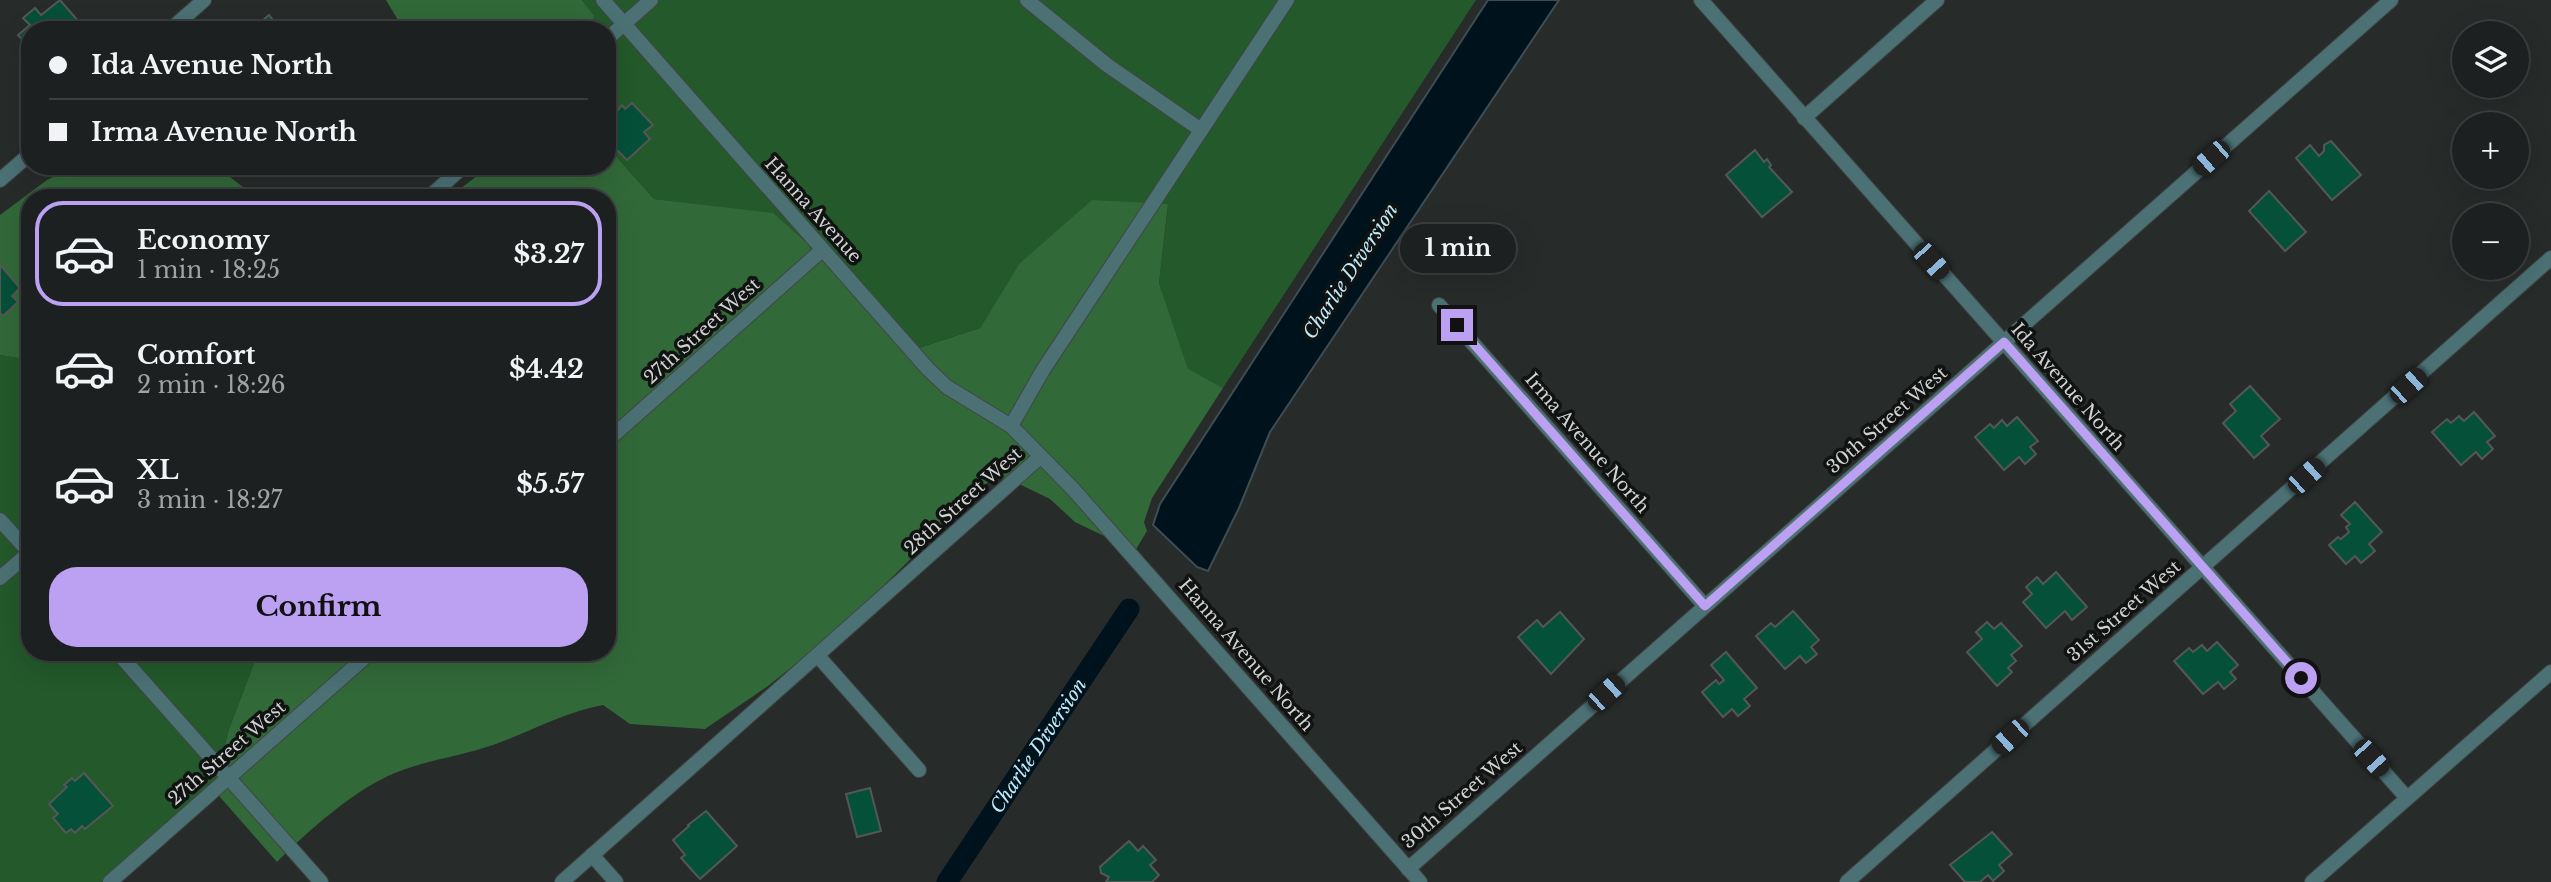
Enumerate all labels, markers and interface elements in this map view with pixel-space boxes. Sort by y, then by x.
map controls [2452,21,2529,280]
button: layers [2452,21,2529,98]
text: Ida Avenue North [91,49,333,81]
button: + [2452,112,2529,189]
text: Irma Avenue North [91,116,357,148]
car [2189,136,2234,180]
street label: Hanna Avenue [760,153,866,267]
water label: Charlie Diversion [1298,199,1403,343]
button: − [2452,203,2529,280]
icon: car [53,222,116,285]
text: Economy [137,224,270,256]
callout: 1 min [1399,224,1515,272]
text: 1 min [1425,234,1491,262]
text: $3.27 [514,238,584,270]
car [1910,238,1953,284]
text: 1 min · 18:25 [137,256,280,284]
street label: 27th Street West [640,273,765,389]
route end [1441,309,1473,341]
street label: Ida Avenue North [2006,319,2130,455]
icon: car [53,337,116,400]
text: Comfort [137,339,255,371]
text: $4.42 [509,353,584,385]
street label: 30th Street West [1822,362,1952,478]
car [2386,364,2431,408]
street label: Irma Avenue North [1520,368,1654,518]
text: 2 min · 18:26 [137,371,286,399]
street label: 28th Street West [900,443,1026,559]
icon: car [53,452,116,515]
text: XL [137,454,179,486]
car [2284,454,2329,498]
text: $5.57 [516,468,584,500]
text: 3 min · 18:27 [137,486,282,514]
street label: 31st Street West [2063,556,2185,666]
button: Confirm [49,567,588,647]
street label: Hanna Avenue North [1174,574,1318,736]
route start [2285,662,2317,694]
car [1584,671,1629,715]
water label: Charlie Diversion [985,674,1092,817]
street label: 27th Street West [164,696,290,810]
car [1988,715,2033,759]
car [2350,735,2393,781]
street label: 30th Street West [1397,737,1527,853]

